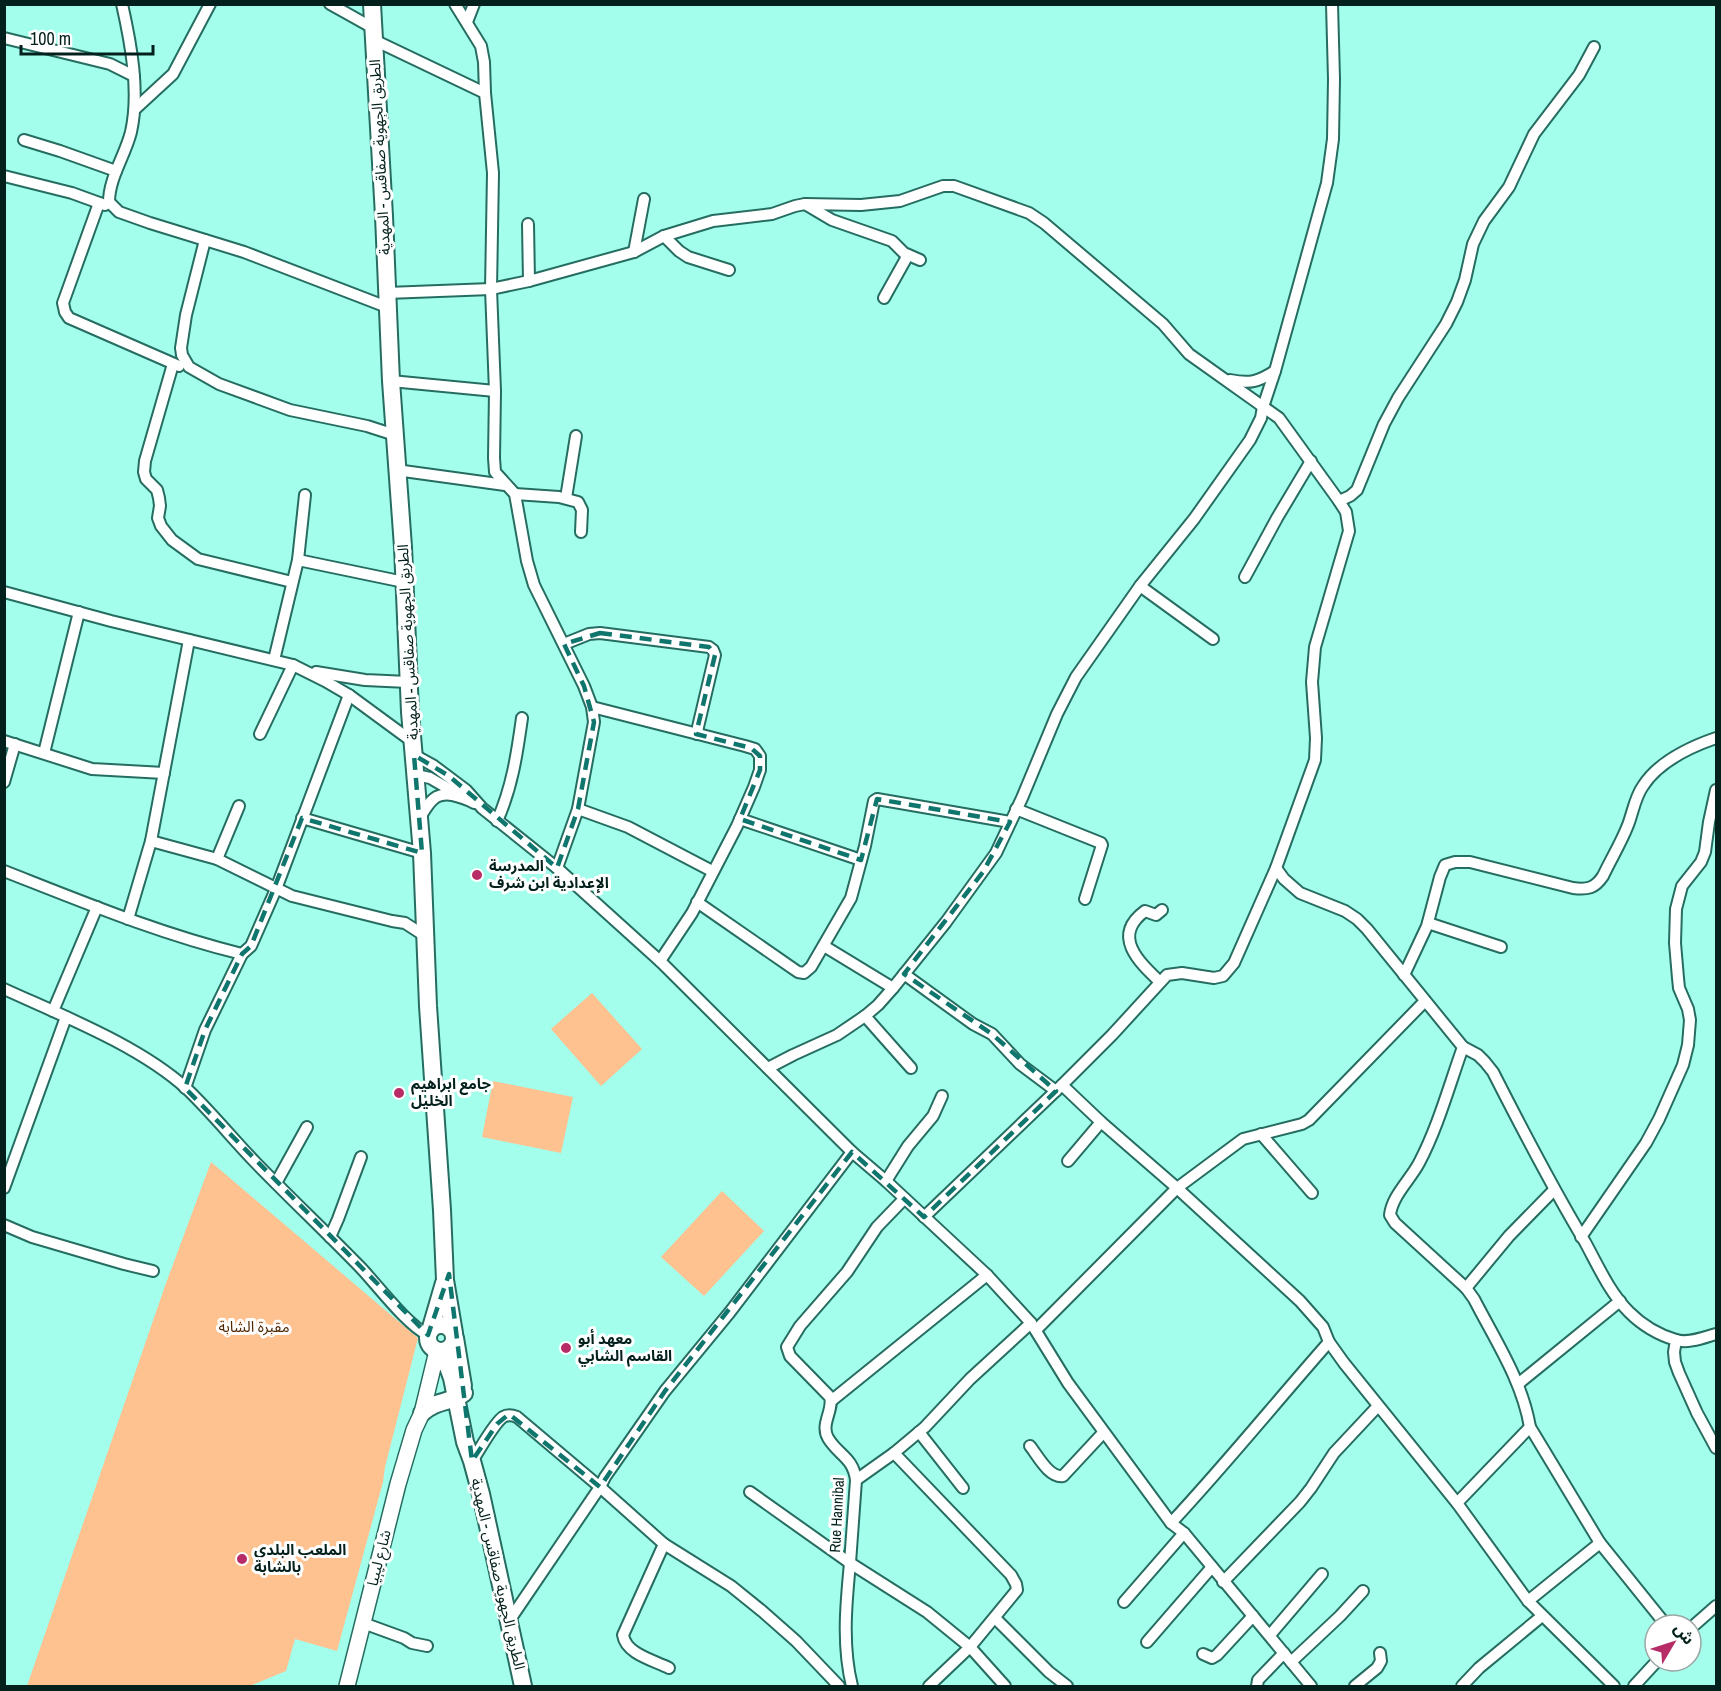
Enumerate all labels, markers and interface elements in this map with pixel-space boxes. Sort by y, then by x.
scale bar [21,18,153,56]
text: 100 m [30,26,71,51]
street label: الطريق الجهوية صفاقس - المهدية [364,59,395,255]
street label: الطريق الجهوية صفاقس - المهدية [392,544,423,740]
place label: المدرسة الإعدادية ابن شرف [489,855,609,893]
marker: المدرسة الإعدادية ابن شرف [470,868,484,882]
place label: جامع ابراهيم الخليل [411,1073,491,1111]
marker: جامع ابراهيم الخليل [392,1086,406,1100]
park label: مقبرة الشابة [218,1316,290,1337]
place label: معهد أبو القاسم الشابي [578,1328,672,1367]
marker: معهد أبو القاسم الشابي [559,1341,573,1355]
street label: الطريق الجهوية صفاقس - المهدية [466,1476,531,1672]
street label: Rue Hannibal [824,1477,849,1553]
street label: شارع ليبيا [361,1527,398,1589]
place label: الملعب البلدي بالشابة [254,1539,346,1577]
marker: الملعب البلدي بالشابة [235,1552,249,1566]
north arrow [1643,1613,1703,1673]
text: ش [1669,1618,1700,1649]

